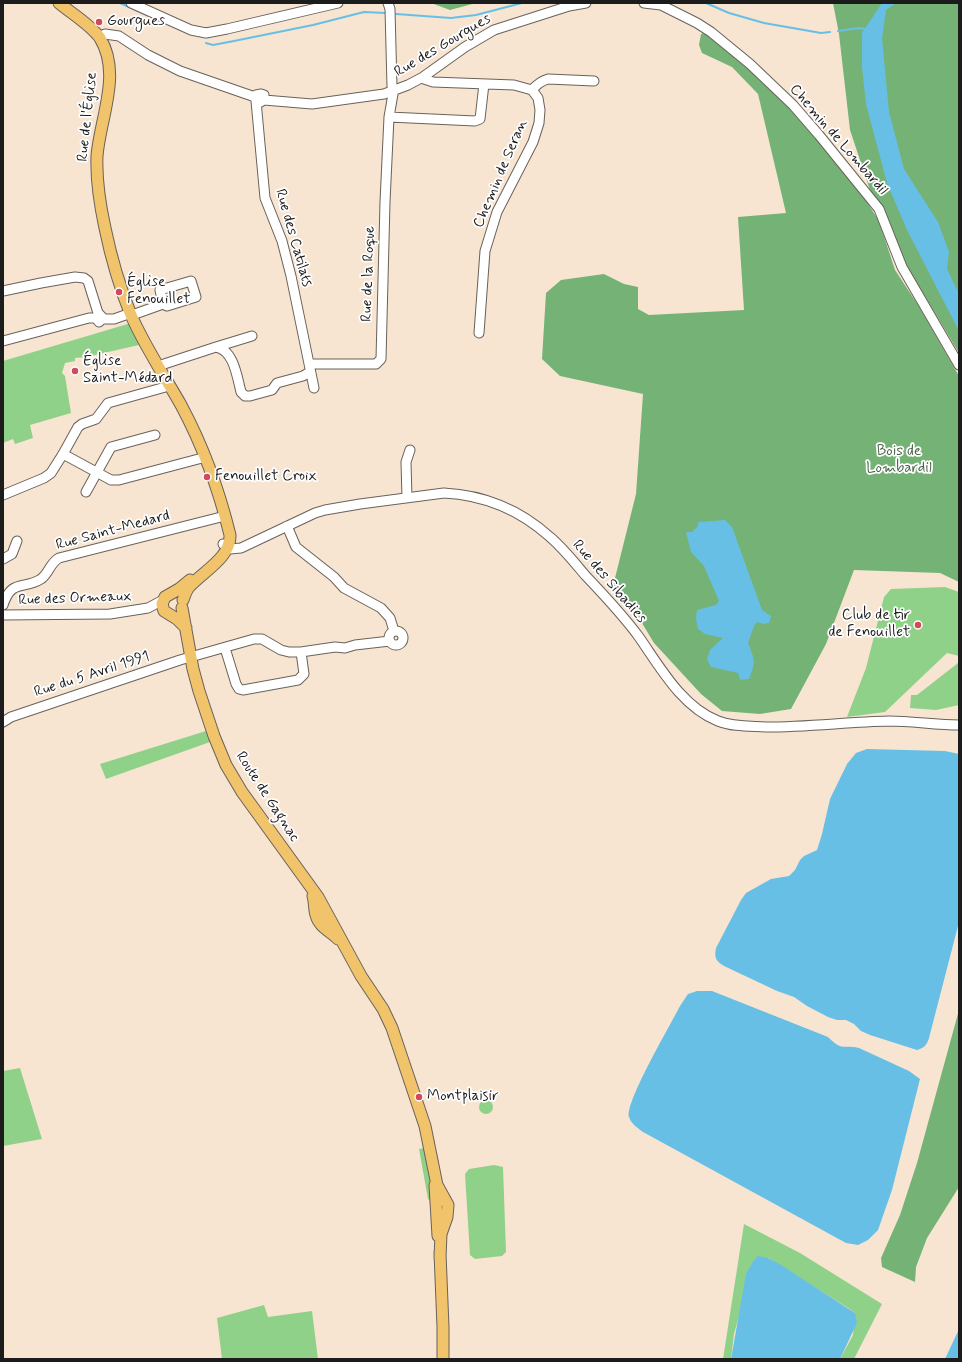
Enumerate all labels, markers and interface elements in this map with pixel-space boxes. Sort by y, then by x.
street label: Rue des Gourgues [392,10,494,82]
place label: Gourgues [107,13,165,31]
marker: Gourgues [94,17,104,27]
street label: Rue de l'Église [74,71,102,163]
street label: Chemin de Lombardil [785,81,891,199]
street label: Chemin de Seran [470,117,532,231]
street label: Rue des Catilats [270,187,316,289]
street label: Rue de la Roque [358,226,380,322]
place label: Église Fenouillet [127,274,190,309]
marker: Église Fenouillet [114,287,124,297]
place label: Église Saint-Médard [83,353,172,388]
marker: Église Saint-Médard [70,366,80,376]
park label: Bois de Lombardil [866,443,932,478]
place label: Fenouillet Croix [215,468,317,486]
marker: Fenouillet Croix [202,472,212,482]
street label: Rue Saint-Medard [54,507,172,555]
street label: Rue des Sibadies [568,537,650,627]
street label: Rue des Ormeaux [18,588,132,610]
place label: Club de tir de Fenouillet [828,607,910,642]
marker: Club de tir de Fenouillet [913,620,923,630]
street label: Rue du 5 Avril 1991 [32,648,152,702]
street label: Route de Gagnac [231,749,303,845]
place label: Montplaisir [427,1088,499,1106]
marker: Montplaisir [414,1092,424,1102]

